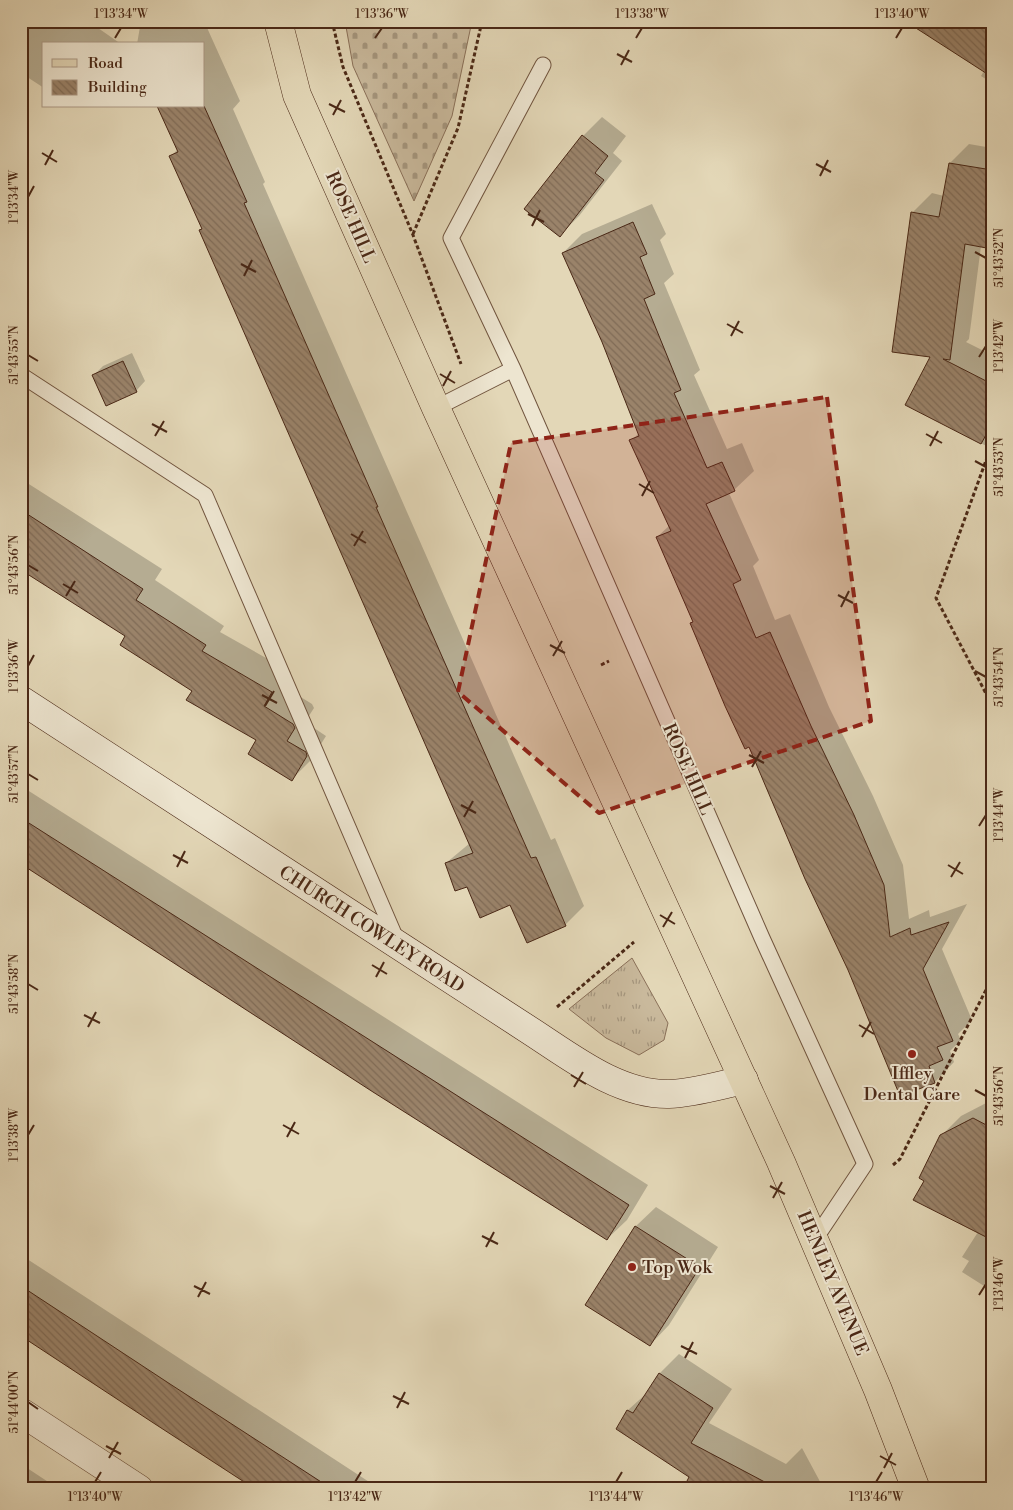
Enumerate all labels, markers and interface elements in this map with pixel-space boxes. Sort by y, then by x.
text: 1°13'34"W [94,7,149,22]
text: 1°13'36"W [355,7,410,22]
text: 1°13'38"W [615,7,670,22]
text: 1°13'40"W [875,7,930,22]
legend [42,42,205,108]
text: Road [88,54,123,73]
text: Building [87,78,147,97]
street label: ROSE HILL [320,168,381,267]
text: 1°13'34"W [7,169,22,224]
text: 51°43'52"N [992,228,1007,288]
text: 1°13'42"W [992,318,1007,373]
text: 51°43'55"N [7,325,22,385]
text: 51°43'53"N [992,437,1007,497]
text: 51°43'56"N [7,535,22,595]
text: 1°13'36"W [7,638,22,693]
text: 51°43'54"N [992,647,1007,707]
street label: ROSE HILL [657,720,718,819]
text: 51°43'57"N [7,745,22,803]
text: 1°13'44"W [992,787,1007,842]
street label: CHURCH COWLEY ROAD [275,861,469,998]
text: 51°43'58"N [7,954,22,1014]
marker: Iffley Dental Care [906,1048,918,1060]
place label: Iffley Dental Care [864,1062,960,1106]
text: 51°43'56"N [992,1066,1007,1126]
text: 1°13'38"W [7,1107,22,1162]
street label: HENLEY AVENUE [792,1207,873,1359]
place label: Top Wok [642,1256,713,1279]
text: 1°13'46"W [992,1256,1007,1311]
marker: Top Wok [626,1261,638,1273]
text: 51°44'00"N [7,1370,22,1433]
text: 1°13'40"W [68,1490,123,1505]
text: 1°13'42"W [328,1490,383,1505]
text: 1°13'44"W [589,1490,644,1505]
text: 1°13'46"W [849,1490,904,1505]

